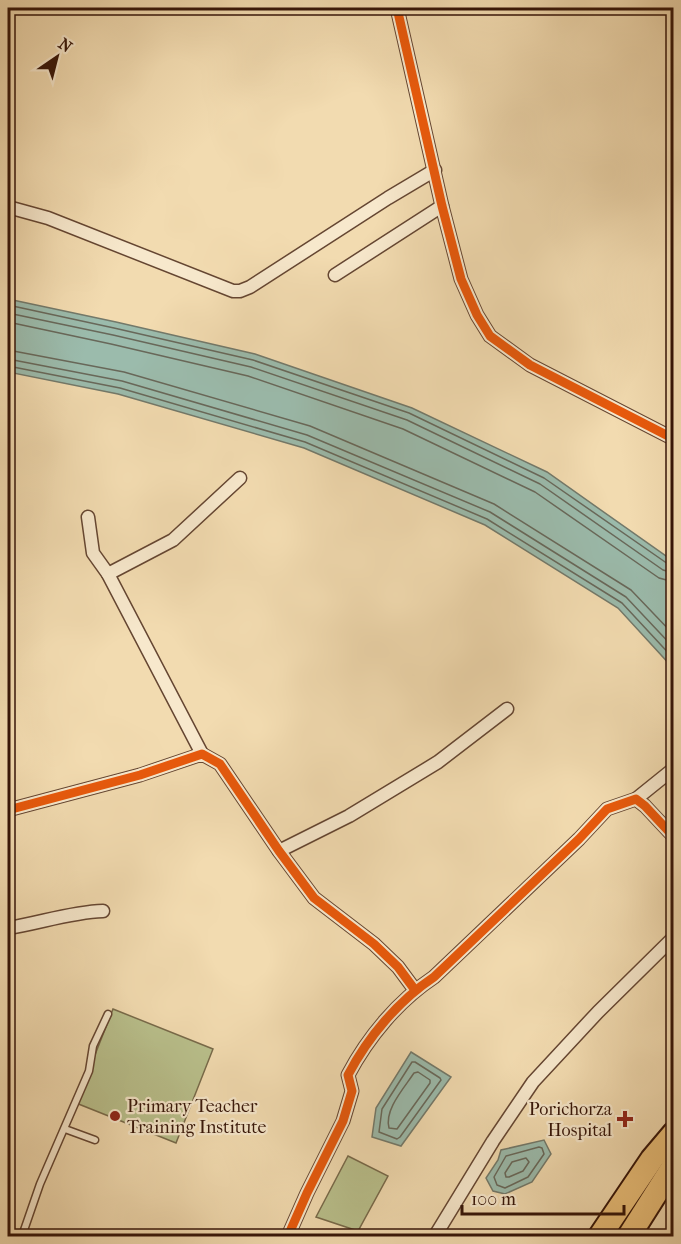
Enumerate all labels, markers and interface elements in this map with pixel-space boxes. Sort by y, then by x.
north arrow [27,27,87,87]
text: N [55,34,76,57]
place label: Primary Teacher Training Institute [127,1096,267,1138]
place label: Porichorza Hospital [529,1099,613,1141]
marker: Primary Teacher Training Institute [108,1109,122,1123]
marker: Porichorza Hospital [616,1110,634,1128]
scale bar [462,1178,624,1216]
text: 100 m [471,1189,516,1210]

